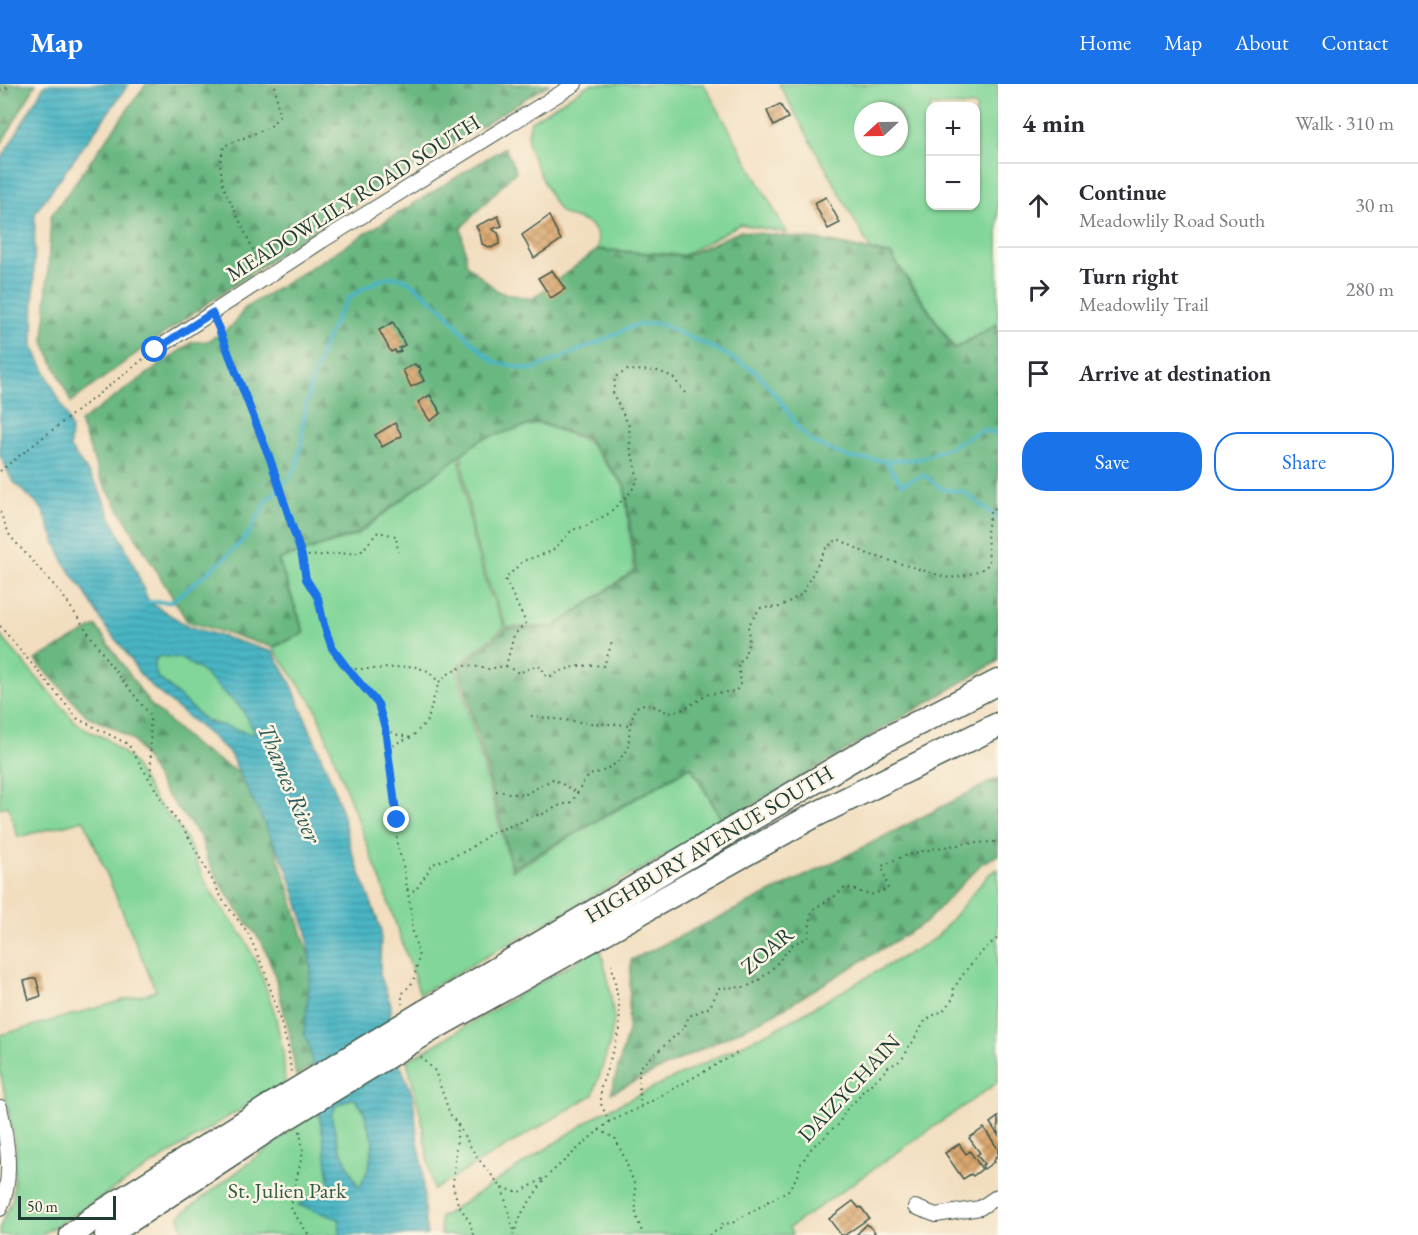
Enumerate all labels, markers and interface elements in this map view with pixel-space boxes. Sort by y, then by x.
text: Map [30,24,83,60]
text: Home [1079,29,1131,56]
text: Map [1164,29,1202,56]
text: About [1235,29,1288,56]
text: Contact [1321,29,1388,56]
north arrow [854,102,908,156]
map controls [926,102,980,210]
button: + [926,102,980,156]
text: 4 min [1022,106,1085,140]
street label: MEADOWLILY ROAD SOUTH [221,108,485,288]
text: Walk · 310 m [1295,110,1394,136]
button: − [926,156,980,210]
text: Continue [1079,178,1166,207]
icon: ahead [1022,189,1055,222]
text: 30 m [1355,192,1394,218]
text: Meadowlily Road South [1079,207,1265,233]
text: Turn right [1079,262,1178,291]
icon: right [1022,273,1055,306]
text: 280 m [1346,276,1394,302]
text: Meadowlily Trail [1079,291,1209,317]
route start [141,336,167,362]
icon: arrive [1022,357,1055,390]
text: Arrive at destination [1079,359,1271,388]
button: Save [1022,432,1202,491]
button: Share [1214,432,1394,491]
water label: Thames River [251,718,330,849]
street label: HIGHBURY AVENUE SOUTH [579,758,839,930]
route end [383,806,409,832]
street label: ZOAR [735,919,800,980]
street label: DAIZYCHAIN [791,1027,907,1148]
park label: St. Julien Park [228,1176,347,1205]
scale bar [18,1193,116,1220]
text: 50 m [27,1196,58,1217]

